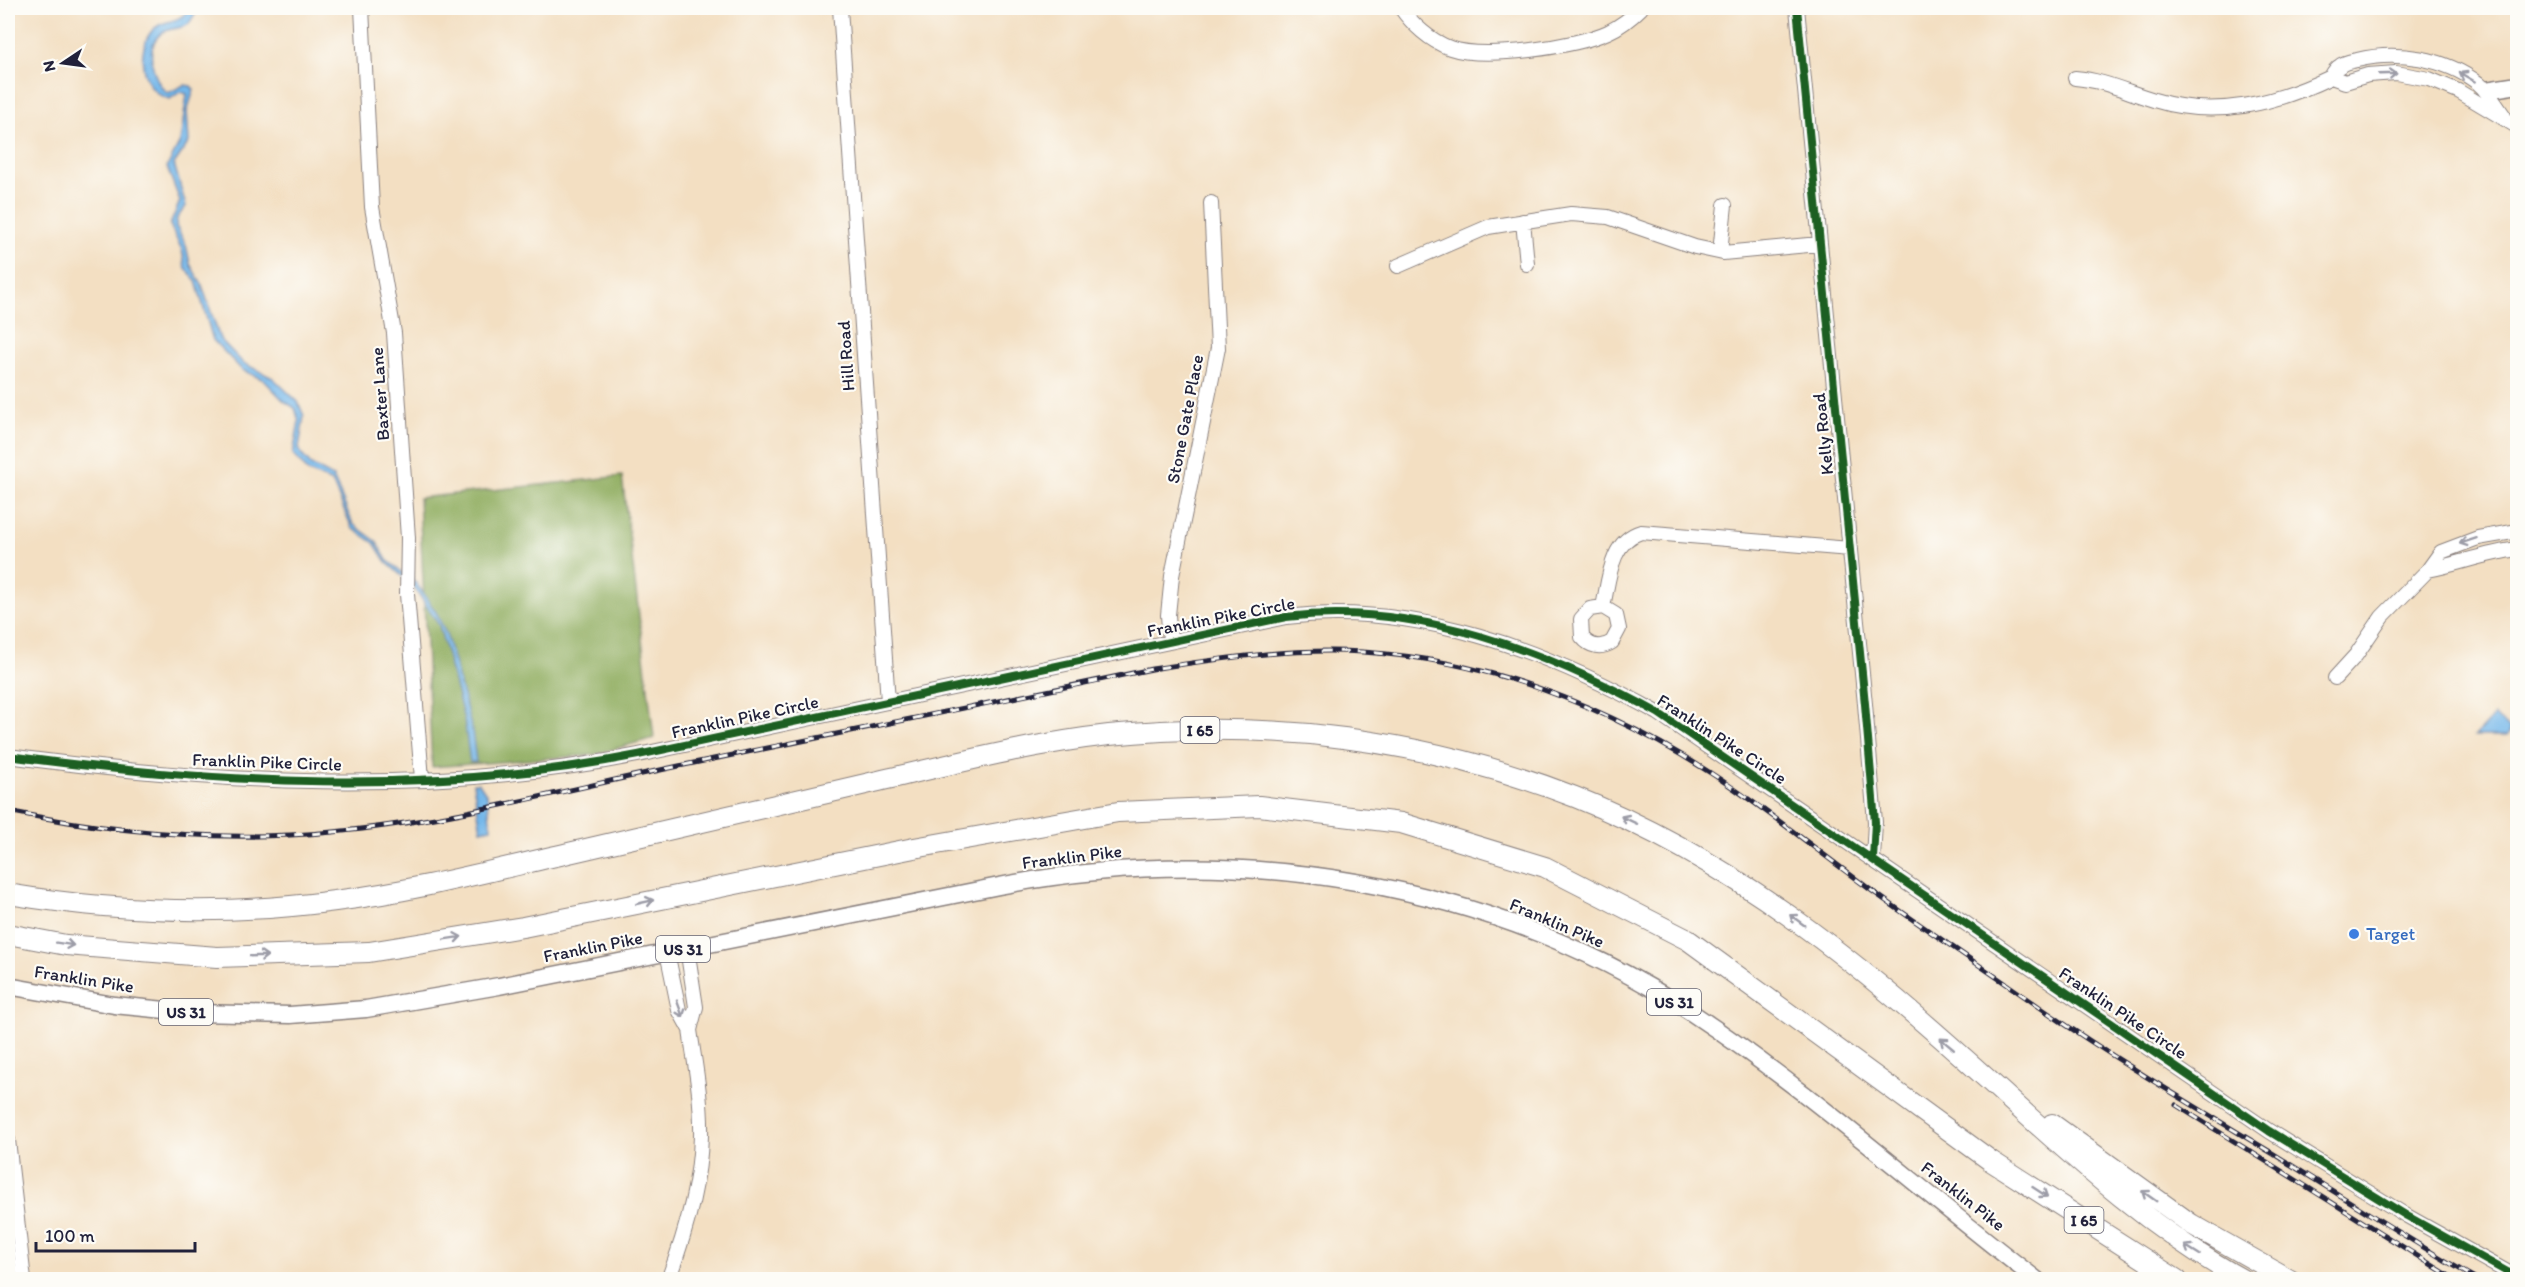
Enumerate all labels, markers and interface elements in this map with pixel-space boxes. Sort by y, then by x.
north arrow [33,33,93,93]
text: N [38,59,59,74]
one-way arrow [2377,68,2397,79]
one-way arrow [2459,71,2476,83]
street label: Hill Road [833,320,859,392]
street label: Baxter Lane [366,347,394,441]
street label: Stone Gate Place [1162,353,1208,485]
street label: Kelly Road [1808,392,1838,476]
one-way arrow [2459,537,2478,548]
street label: Franklin Pike Circle [1145,592,1297,642]
street label: Franklin Pike Circle [1653,689,1791,789]
street label: Franklin Pike Circle [669,691,821,743]
road number: I 65 [1180,717,1220,743]
street label: Franklin Pike Circle [192,748,342,776]
one-way arrow [1621,814,1639,825]
street label: Franklin Pike [1021,840,1123,874]
street label: Franklin Pike [1506,893,1608,953]
one-way arrow [635,896,654,908]
one-way arrow [1789,914,1805,926]
place label: Target [2366,923,2416,945]
street label: Franklin Pike [542,927,644,967]
marker: Target [2347,927,2361,941]
one-way arrow [443,932,463,943]
road number: US 31 [656,936,710,962]
one-way arrow [55,939,74,950]
one-way arrow [249,950,269,961]
street label: Franklin Pike [33,960,135,998]
street label: Franklin Pike Circle [2055,962,2191,1064]
road number: US 31 [1647,989,1701,1015]
road number: US 31 [159,999,213,1025]
one-way arrow [676,999,687,1018]
one-way arrow [1940,1037,1955,1051]
street label: Franklin Pike [1917,1156,2009,1236]
one-way arrow [2032,1186,2048,1198]
one-way arrow [2142,1190,2158,1202]
road number: I 65 [2064,1207,2104,1233]
scale bar [36,1215,195,1253]
text: 100 m [45,1225,95,1247]
one-way arrow [2185,1244,2201,1256]

